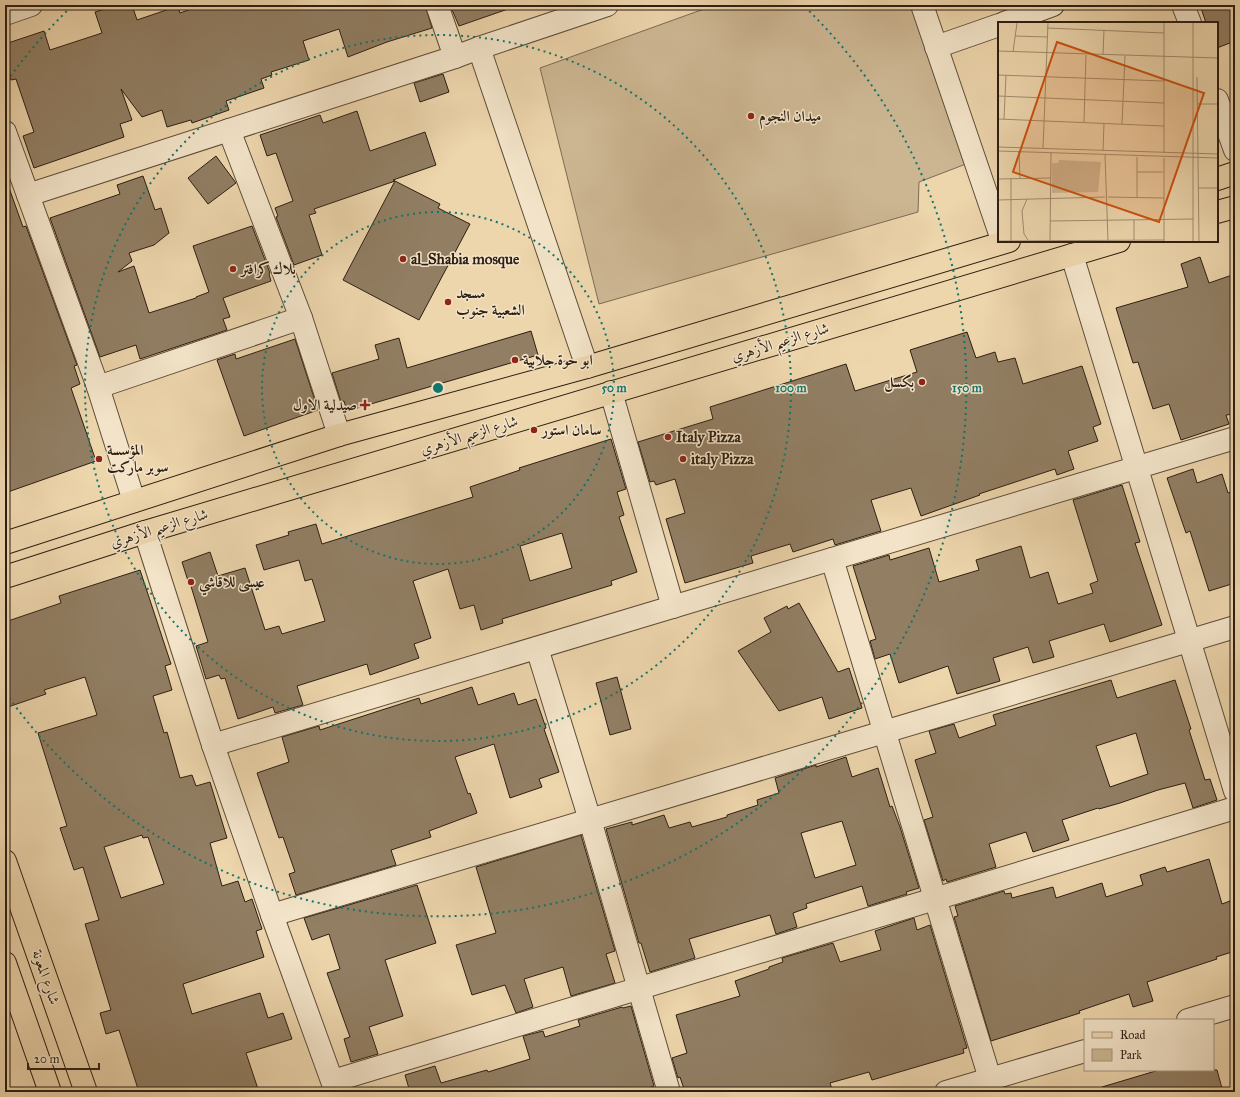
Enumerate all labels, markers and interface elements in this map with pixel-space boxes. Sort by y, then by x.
inset map [998,22,1218,242]
place label: ميدان النجوم [759,107,821,129]
marker: ميدان النجوم [746,111,756,121]
place label: al_Shabia mosque [411,250,520,269]
marker: al_Shabia mosque [398,254,408,264]
place label: بلاك كرافتر [239,260,296,279]
marker: بلاك كرافتر [228,264,238,274]
place label: مسجد الشعبية جنوب [456,284,525,320]
marker: مسجد الشعبية جنوب [443,297,453,307]
street label: شارع الزعيم الأزهري [728,317,833,371]
place label: ابو حوة جلابية [523,351,593,369]
marker: ابو حوة جلابية [510,355,520,365]
place label: بكسل [884,373,914,393]
marker: بكسل [917,377,927,387]
centre of rings [431,381,445,395]
text: 50 m [601,381,628,395]
text: 100 m [775,381,808,395]
text: 150 m [952,381,983,395]
place label: صيدلية الاول [293,396,357,414]
marker: صيدلية الاول [360,400,370,410]
street label: شارع الزعيم الأزهري [417,410,522,464]
place label: سامان استور [540,421,602,439]
marker: سامان استور [529,425,539,435]
place label: Italy Pizza [676,428,741,447]
marker: Italy Pizza [663,432,673,442]
place label: المؤسسة سوبر ماركت [107,441,169,476]
place label: italy Pizza [691,450,754,469]
marker: المؤسسة سوبر ماركت [94,454,104,464]
marker: italy Pizza [678,454,688,464]
street label: شارع الزعيم الأزهري [107,503,212,557]
place label: عيسى للاقاشي [199,573,265,596]
marker: عيسى للاقاشي [186,577,196,587]
street label: شارع المعونة [24,947,64,1008]
legend [1084,1019,1214,1071]
text: Road [1120,1028,1146,1042]
scale bar [28,1045,99,1071]
text: Park [1120,1048,1142,1062]
text: 20 m [34,1052,60,1066]

